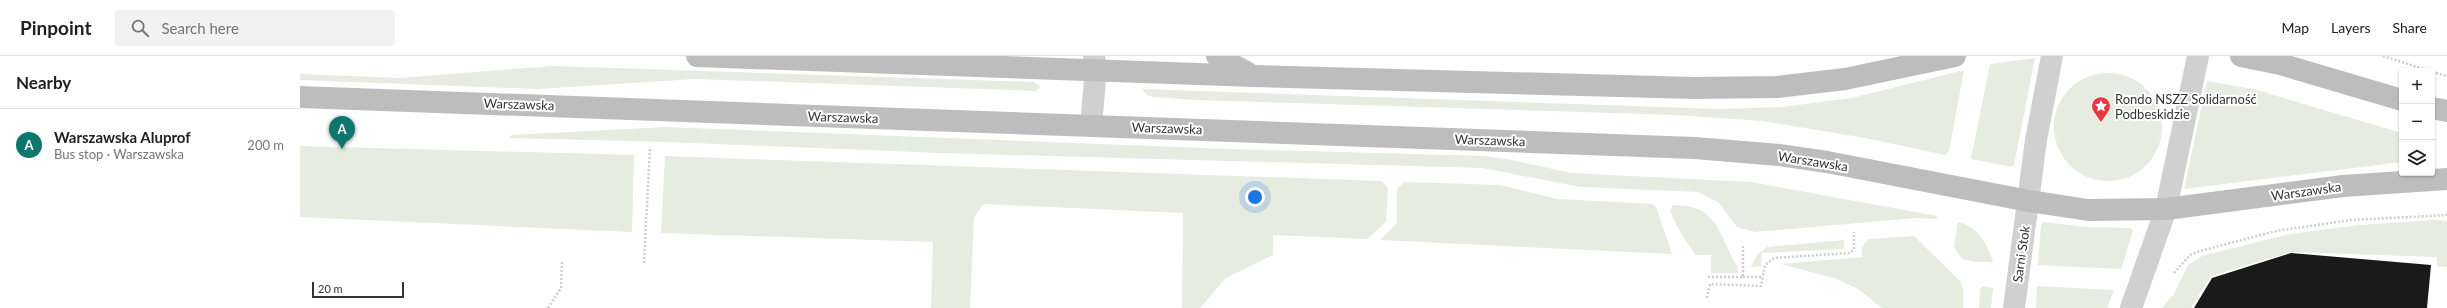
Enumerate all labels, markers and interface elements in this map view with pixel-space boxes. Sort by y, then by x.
search box [115,10,395,46]
text: Pinpoint [20,16,91,39]
icon: search [129,17,151,39]
text: Search here [161,19,239,37]
text: Map [2281,19,2309,36]
text: Layers [2331,19,2371,36]
text: Share [2393,19,2427,36]
map controls [2399,68,2435,176]
button: + [2399,68,2435,104]
text: Nearby [16,72,71,93]
place label: Rondo NSZZ Solidarność Podbeskidzie [2115,91,2257,122]
street label: Warszawska [483,95,555,113]
place icon: Rondo NSZZ Solidarność Podbeskidzie [2090,95,2112,123]
button: − [2399,104,2435,140]
street label: Warszawska [807,108,879,126]
pin: A [329,116,355,149]
street label: Warszawska [1131,119,1203,137]
text: Warszawska Aluprof [54,128,191,146]
street label: Warszawska [1454,131,1526,149]
text: A [24,137,34,153]
text: 200 m [247,137,284,153]
button: layers [2399,140,2435,176]
text: Bus stop · Warszawska [54,146,184,162]
street label: Warszawska [1777,148,1849,174]
street label: Warszawska [2270,178,2342,204]
your location [1245,187,1265,207]
street label: Sarni Stok [2009,224,2033,283]
scale bar [312,280,404,299]
text: 20 m [318,282,343,295]

